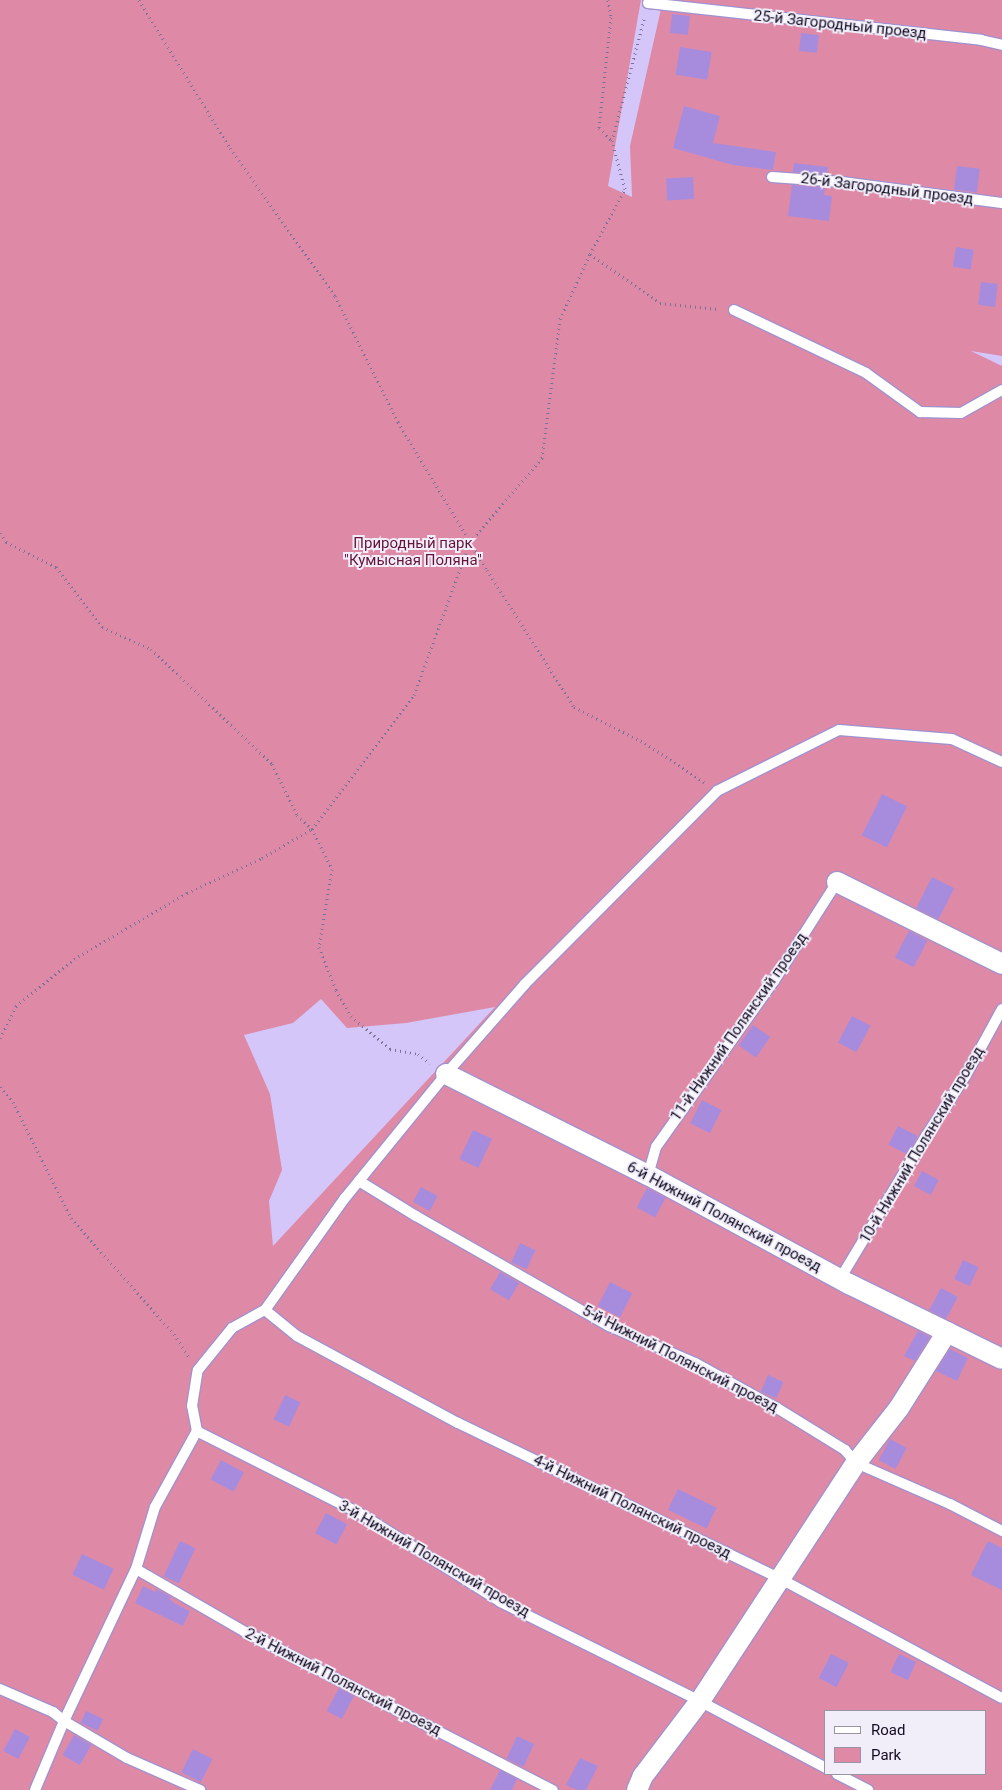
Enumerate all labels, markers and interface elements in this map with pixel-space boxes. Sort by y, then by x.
street label: 25-й Загородный проезд [753,7,927,43]
street label: 26-й Загородный проезд [800,169,974,209]
park label: Природный парк "Кумысная Поляна" [344,534,482,569]
street label: 11-й Нижний Полянский проезд [667,929,811,1125]
street label: 10-й Нижний Полянский проезд [856,1044,988,1246]
street label: 6-й Нижний Полянский проезд [624,1158,824,1276]
street label: 5-й Нижний Полянский проезд [579,1302,781,1416]
street label: 4-й Нижний Полянский проезд [530,1451,734,1563]
street label: 3-й Нижний Полянский проезд [335,1497,533,1621]
street label: 2-й Нижний Полянский проезд [242,1625,444,1739]
legend [824,1710,987,1775]
text: Road [871,1721,905,1739]
text: Park [871,1746,901,1764]

